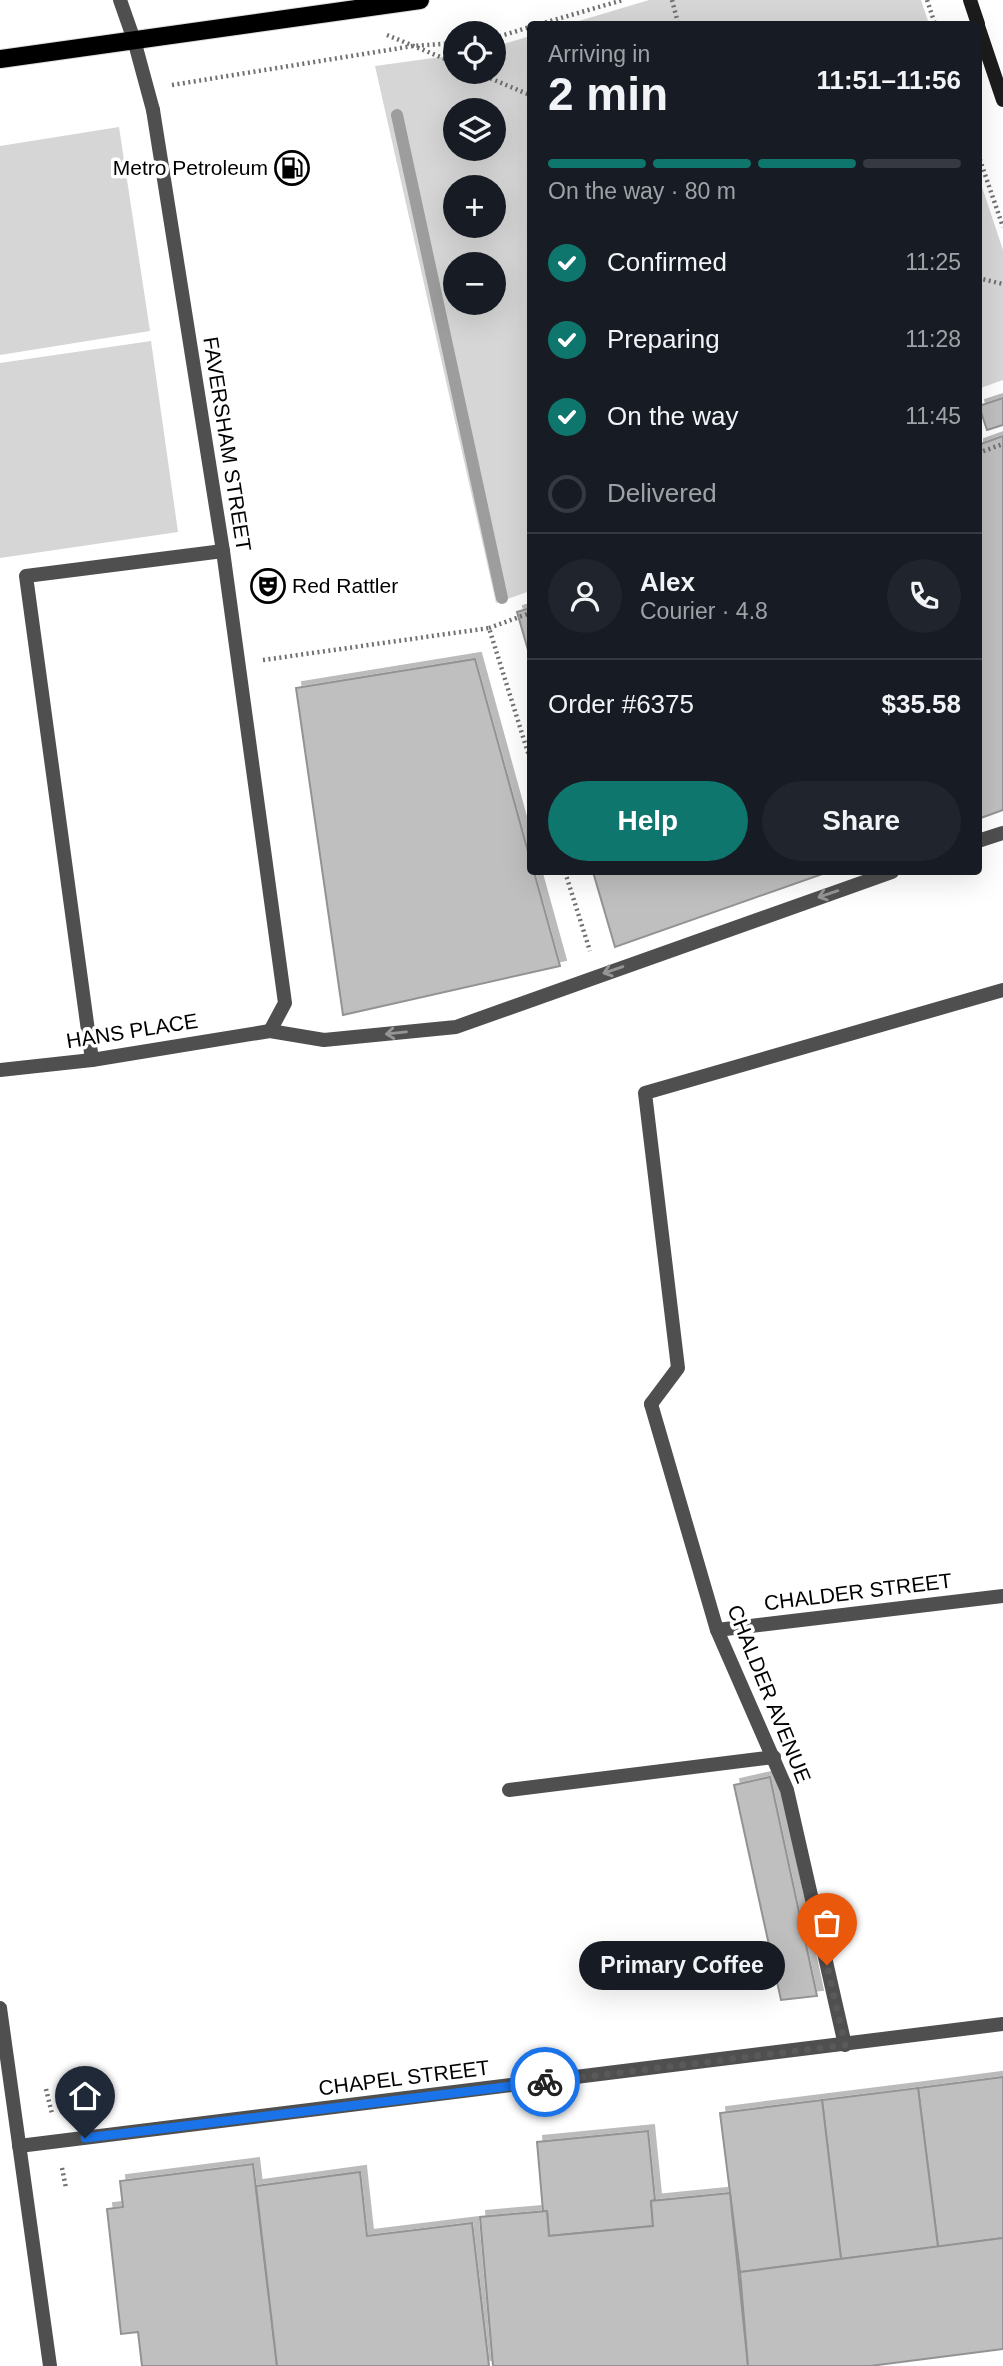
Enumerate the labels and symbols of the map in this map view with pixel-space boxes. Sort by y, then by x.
fuel station icon: Metro Petroleum [273,149,311,187]
place label: Metro Petroleum [113,156,268,179]
street label: FAVERSHAM STREET [199,335,256,553]
theatre icon: Red Rattler [249,567,287,605]
place label: Red Rattler [292,574,398,597]
one-way arrow [817,889,839,901]
one-way arrow [603,965,625,977]
street label: HANS PLACE [64,1009,199,1052]
one-way arrow [385,1026,408,1039]
street label: CHALDER STREET [763,1569,953,1614]
street label: CHALDER AVENUE [723,1601,816,1786]
pin [797,1893,857,1965]
callout: Primary Coffee [578,1940,785,1990]
courier [510,2047,580,2117]
street label: CHAPEL STREET [317,2056,491,2099]
pin [55,2066,115,2138]

